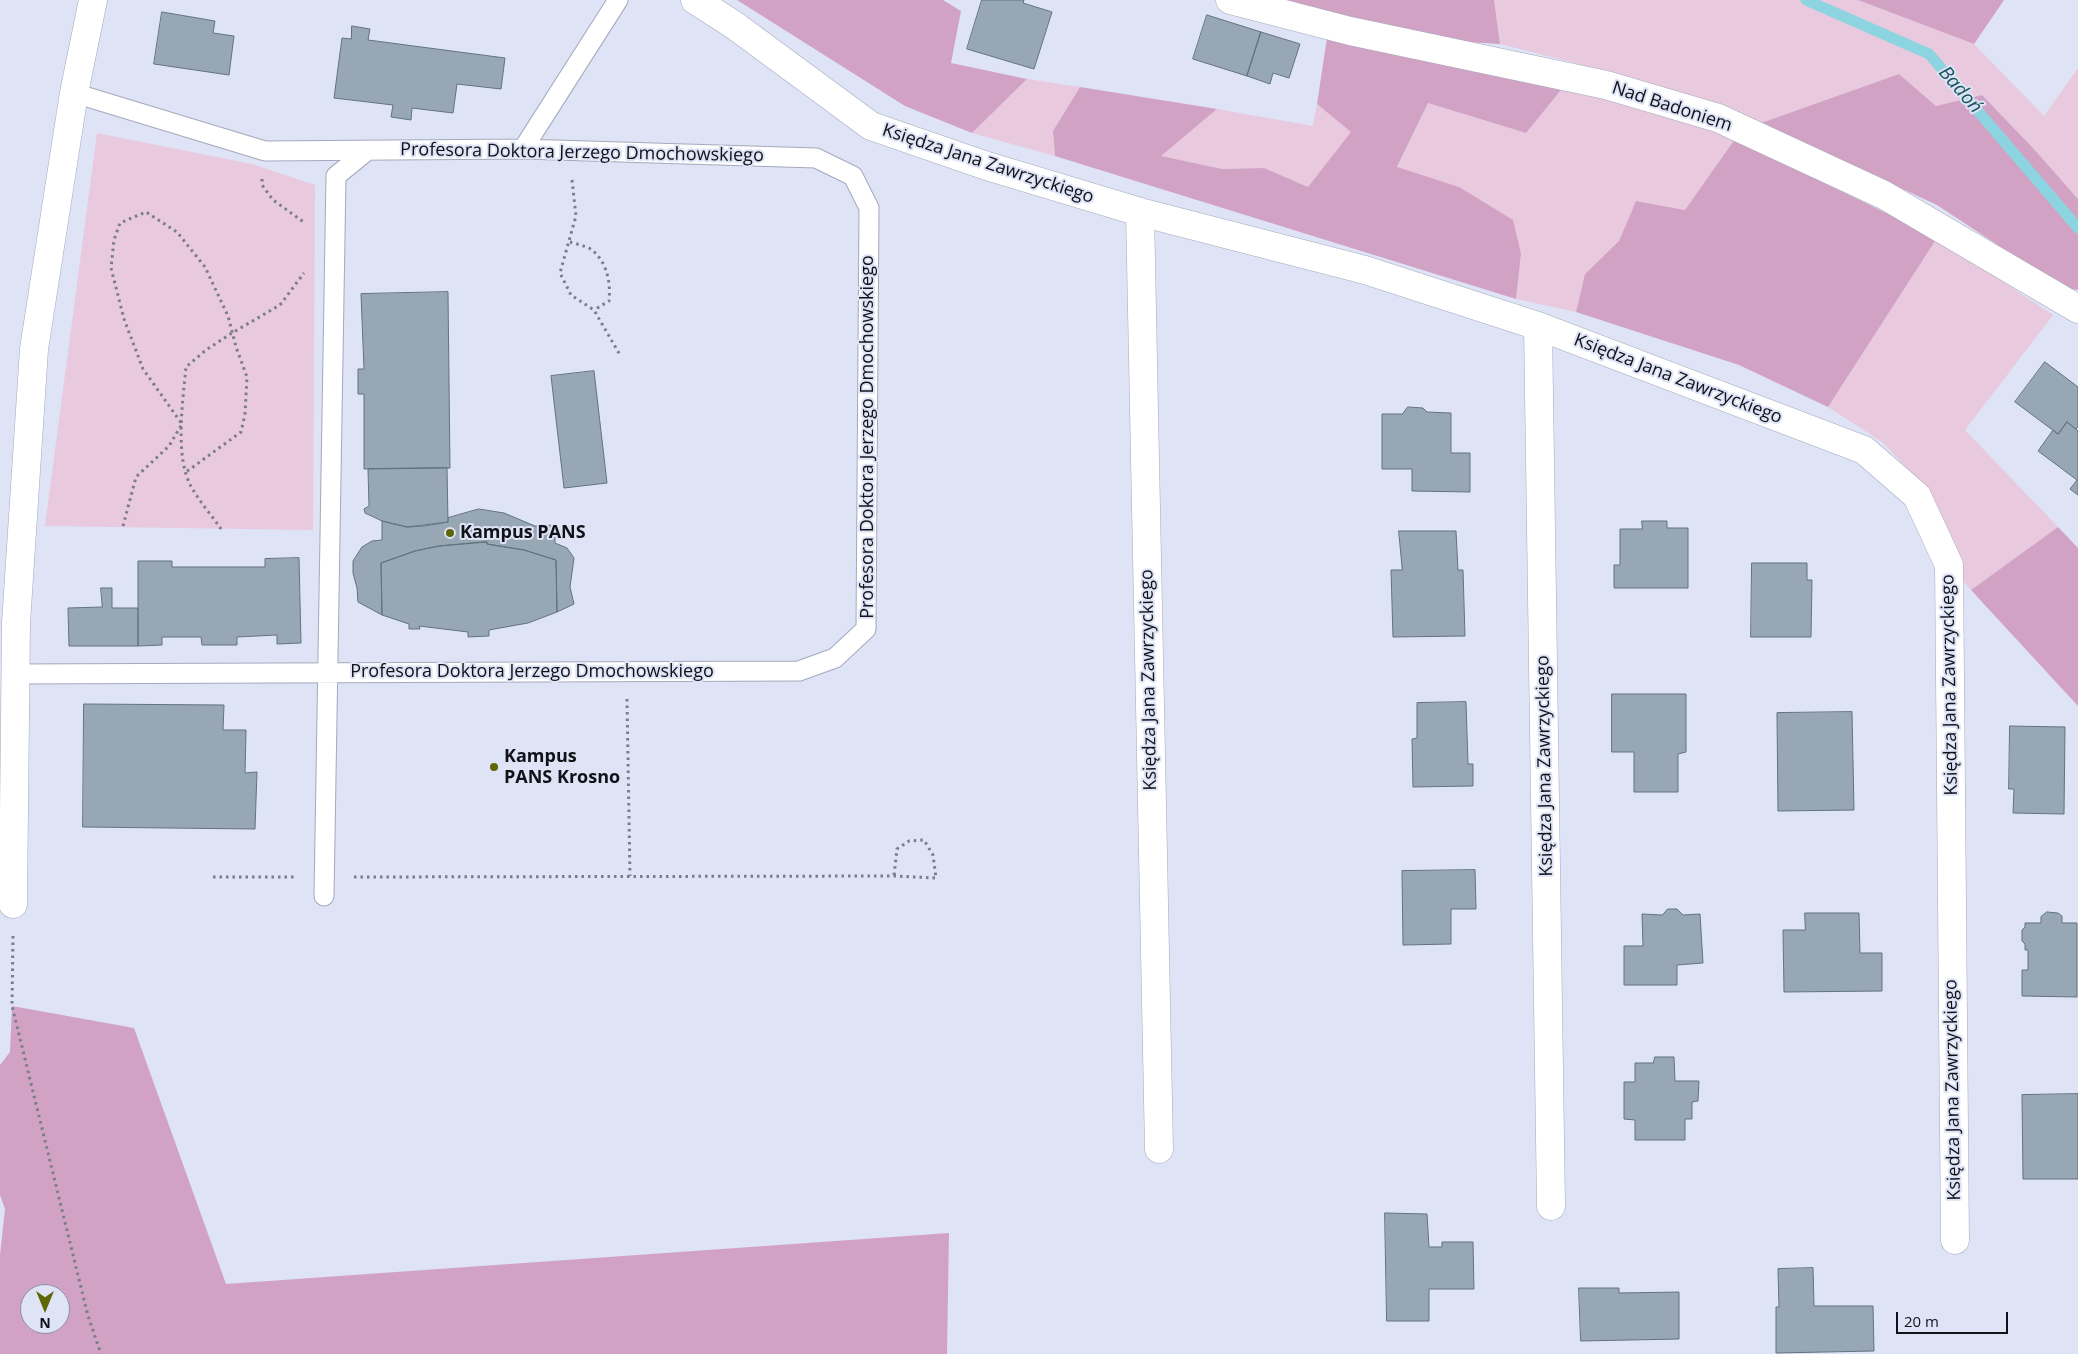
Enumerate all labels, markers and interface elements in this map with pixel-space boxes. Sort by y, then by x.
water label: Badoń [1933,62,1987,118]
street label: Nad Badoniem [1609,77,1735,137]
street label: Księdza Jana Zawrzyckiego [879,120,1097,208]
street label: Profesora Doktora Jerzego Dmochowskiego [400,139,764,167]
street label: Profesora Doktora Jerzego Dmochowskiego [857,255,879,619]
street label: Księdza Jana Zawrzyckiego [1571,329,1785,429]
place label: Kampus PANS [460,522,586,544]
marker: Kampus PANS [444,527,456,539]
street label: Księdza Jana Zawrzyckiego [1136,569,1162,791]
street label: Księdza Jana Zawrzyckiego [1937,574,1963,796]
street label: Księdza Jana Zawrzyckiego [1532,655,1558,877]
street label: Profesora Doktora Jerzego Dmochowskiego [350,661,714,683]
place label: Kampus PANS Krosno [504,746,620,789]
marker: Kampus PANS Krosno [488,761,500,773]
street label: Księdza Jana Zawrzyckiego [1940,979,1966,1201]
north arrow [20,1284,70,1334]
scale bar [1898,1302,2010,1334]
text: 20 m [1904,1311,1939,1331]
text: N [39,1314,51,1333]

